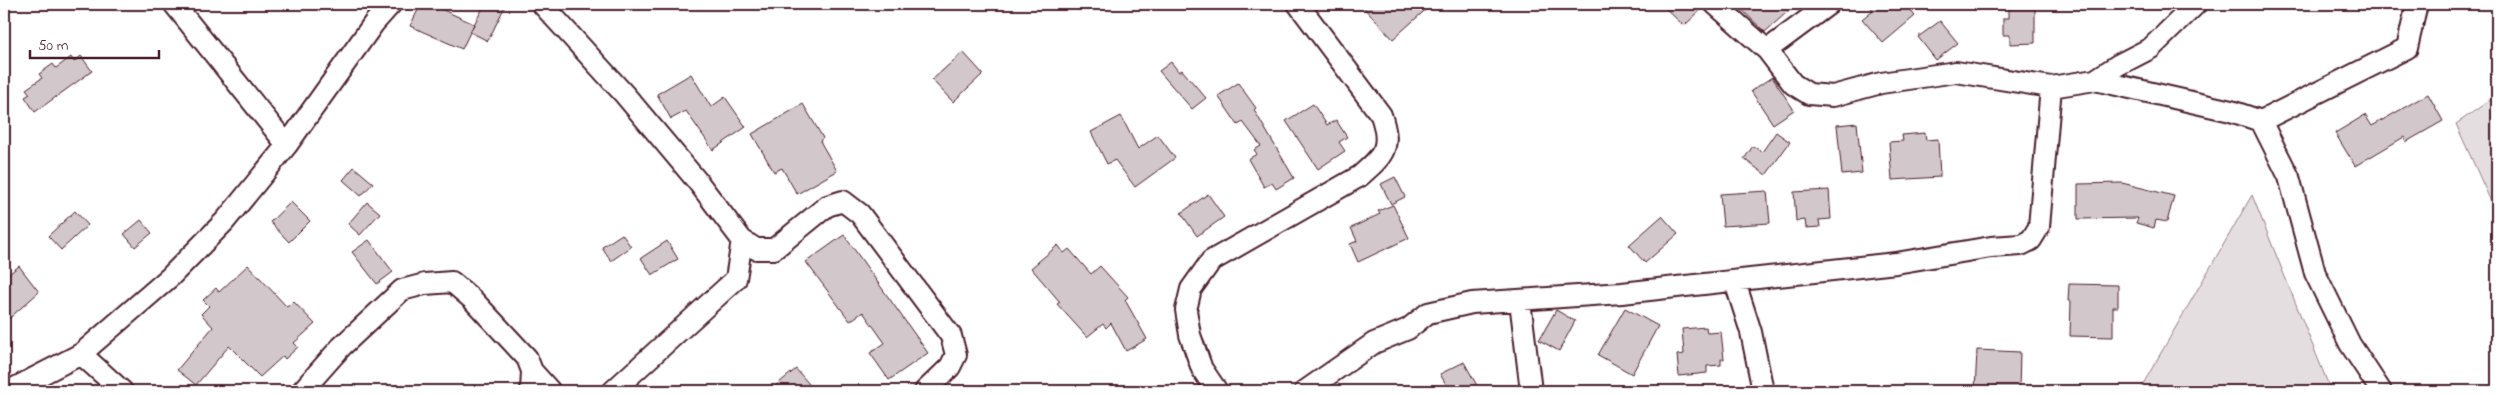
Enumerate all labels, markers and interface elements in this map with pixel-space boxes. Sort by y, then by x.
scale bar [30,28,159,60]
text: 50 m [38,35,69,57]

